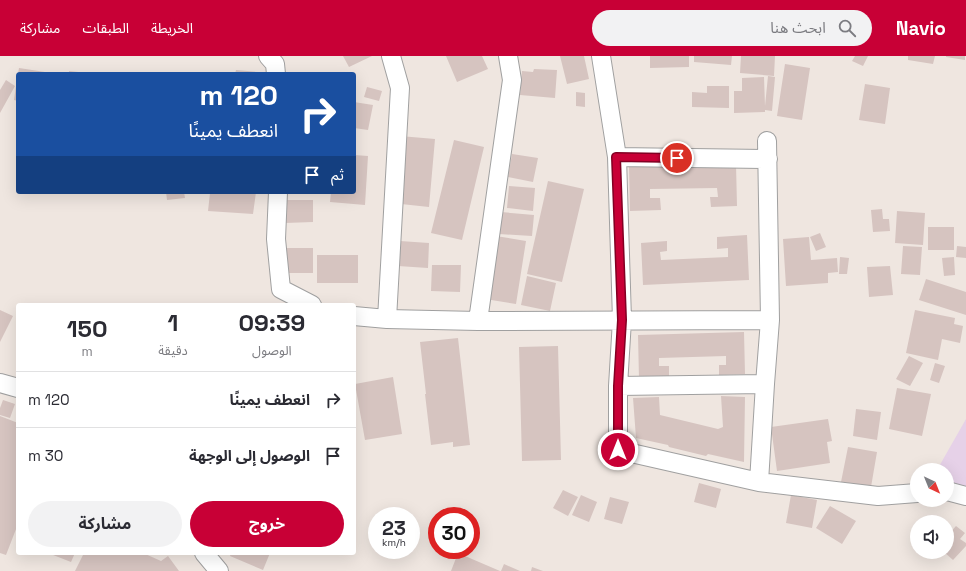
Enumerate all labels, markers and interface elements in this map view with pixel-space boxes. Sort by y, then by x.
search box [592,10,872,46]
text: Navio [896,16,946,41]
icon: search [836,17,858,39]
text: ابحث هنا [770,18,826,37]
text: مشاركة [20,19,60,37]
text: الطبقات [82,19,129,37]
text: الخريطة [151,19,193,37]
text: 120 m [200,77,278,113]
icon: right [292,88,344,140]
text: انعطف يمينًا [188,119,278,142]
pin [660,141,694,175]
icon: arrive [666,147,688,169]
icon: arrive [301,164,323,186]
text: ثم [331,165,344,184]
text: 1 [168,307,178,338]
text: 09:39 [238,307,305,338]
text: 150 [67,313,107,344]
text: دقيقة [158,342,188,359]
text: الوصول [252,342,292,359]
text: m [81,343,93,360]
icon: right [322,389,344,411]
text: 120 m [28,390,70,409]
text: انعطف يمينًا [229,390,310,409]
position arrow [597,429,639,471]
icon: arrive [322,445,344,467]
text: 30 m [28,446,63,465]
text: الوصول إلى الوجهة [189,446,310,465]
north arrow [910,463,954,507]
map controls [910,463,954,559]
button: مشاركة [28,501,182,547]
button: خروج [190,501,344,547]
speed limit sign: 30 [428,507,480,559]
text: 23 [382,515,406,541]
button: sound [910,515,954,559]
text: km/h [382,536,406,549]

